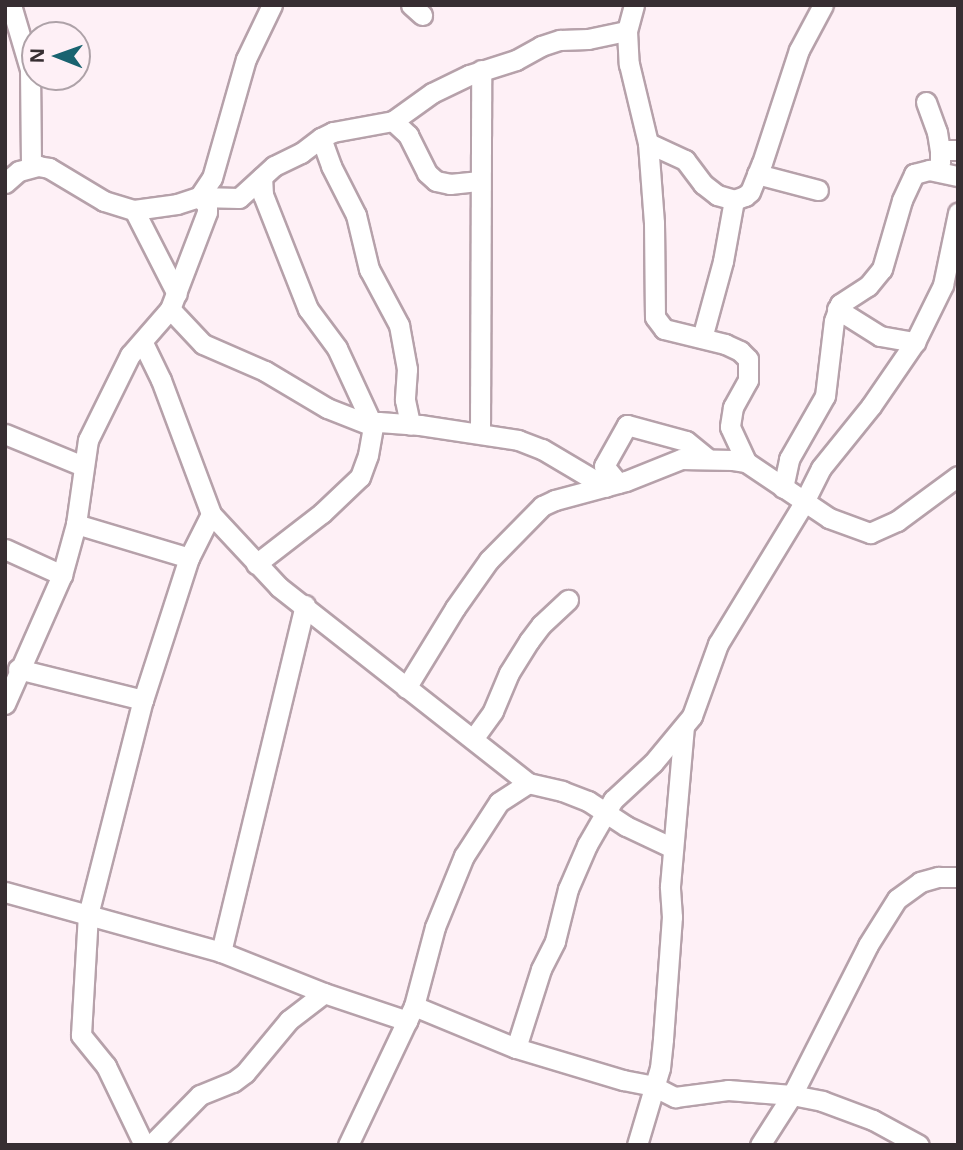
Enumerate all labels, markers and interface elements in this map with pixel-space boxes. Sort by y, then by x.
north arrow [21,21,91,91]
text: N [24,48,50,64]

